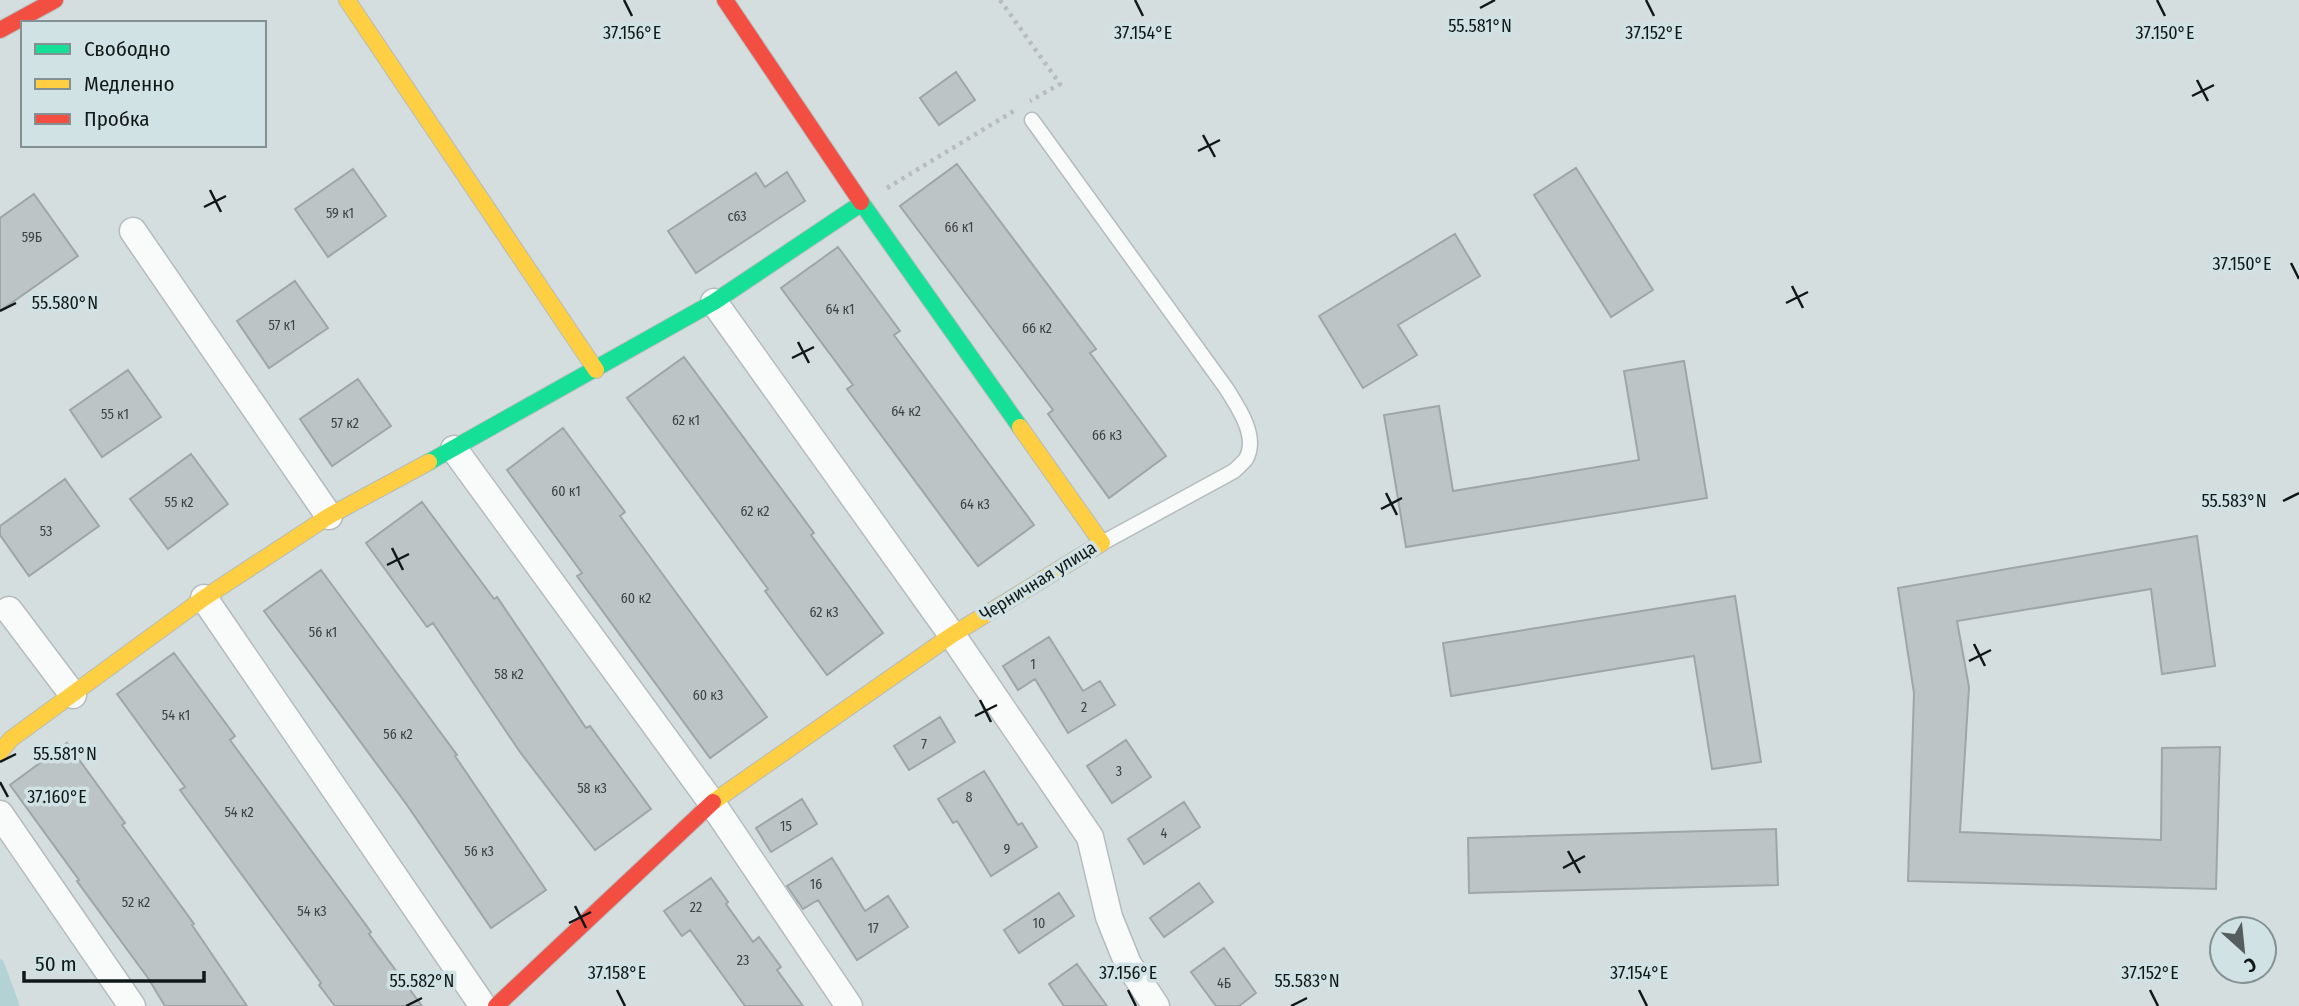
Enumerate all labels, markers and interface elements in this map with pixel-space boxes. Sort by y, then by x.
text: 55.581°N [1448,15,1512,37]
legend [21,21,266,147]
text: 37.156°E [603,22,661,44]
text: 37.154°E [1114,22,1172,44]
text: 37.152°E [1625,22,1683,44]
text: 37.150°E [2136,22,2194,44]
text: Свободно [84,36,170,62]
text: Медленно [84,71,174,97]
text: Пробка [84,106,150,132]
house number: 59 к1 [326,205,354,222]
house number: с63 [727,208,747,225]
house number: 66 к1 [944,219,974,236]
house number: 59Б [22,229,42,246]
text: 37.150°E [2213,253,2271,275]
text: 55.580°N [32,292,98,314]
house number: 64 к1 [826,301,854,318]
house number: 57 к1 [269,317,295,334]
house number: 66 к2 [1022,320,1052,337]
house number: 64 к2 [891,403,921,420]
house number: 55 к1 [101,406,129,423]
house number: 62 к1 [672,412,700,429]
house number: 57 к2 [331,415,359,432]
house number: 66 к3 [1092,427,1122,444]
house number: 60 к1 [551,483,581,500]
text: 55.583°N [2201,490,2267,512]
house number: 55 к2 [165,494,193,511]
house number: 64 к3 [960,496,990,513]
house number: 62 к2 [740,503,770,520]
house number: 53 [40,523,52,540]
street label: Черничная улица [976,536,1100,626]
house number: 60 к2 [621,590,651,607]
house number: 62 к3 [809,604,839,621]
house number: 56 к1 [309,624,337,641]
house number: 1 [1030,656,1036,673]
house number: 58 к2 [494,666,524,683]
house number: 60 к3 [693,687,723,704]
house number: 2 [1081,699,1087,716]
house number: 54 к1 [162,707,190,724]
house number: 56 к2 [383,726,413,743]
house number: 7 [921,736,927,753]
text: 55.581°N [33,743,97,765]
house number: 3 [1116,763,1122,780]
house number: 58 к3 [577,780,607,797]
text: 37.160°E [27,786,87,808]
house number: 8 [966,789,973,806]
house number: 54 к2 [224,804,254,821]
house number: 15 [780,818,792,835]
house number: 4 [1161,825,1168,842]
house number: 9 [1004,841,1011,858]
house number: 56 к3 [464,843,494,860]
house number: 16 [810,876,822,893]
house number: 52 к2 [122,894,150,911]
house number: 22 [690,899,702,916]
house number: 54 к3 [297,903,327,920]
house number: 10 [1033,915,1045,932]
north arrow [2208,915,2278,985]
house number: 17 [867,920,879,937]
scale bar [24,940,205,984]
text: 50 m [35,951,77,977]
house number: 23 [737,952,749,969]
text: С [2241,952,2260,977]
text: 37.158°E [588,962,646,984]
text: 37.156°E [1099,962,1157,984]
text: 37.154°E [1610,962,1668,984]
text: 37.152°E [2121,962,2179,984]
text: 55.582°N [390,970,454,992]
text: 55.583°N [1274,970,1340,992]
house number: 4Б [1217,975,1231,992]

